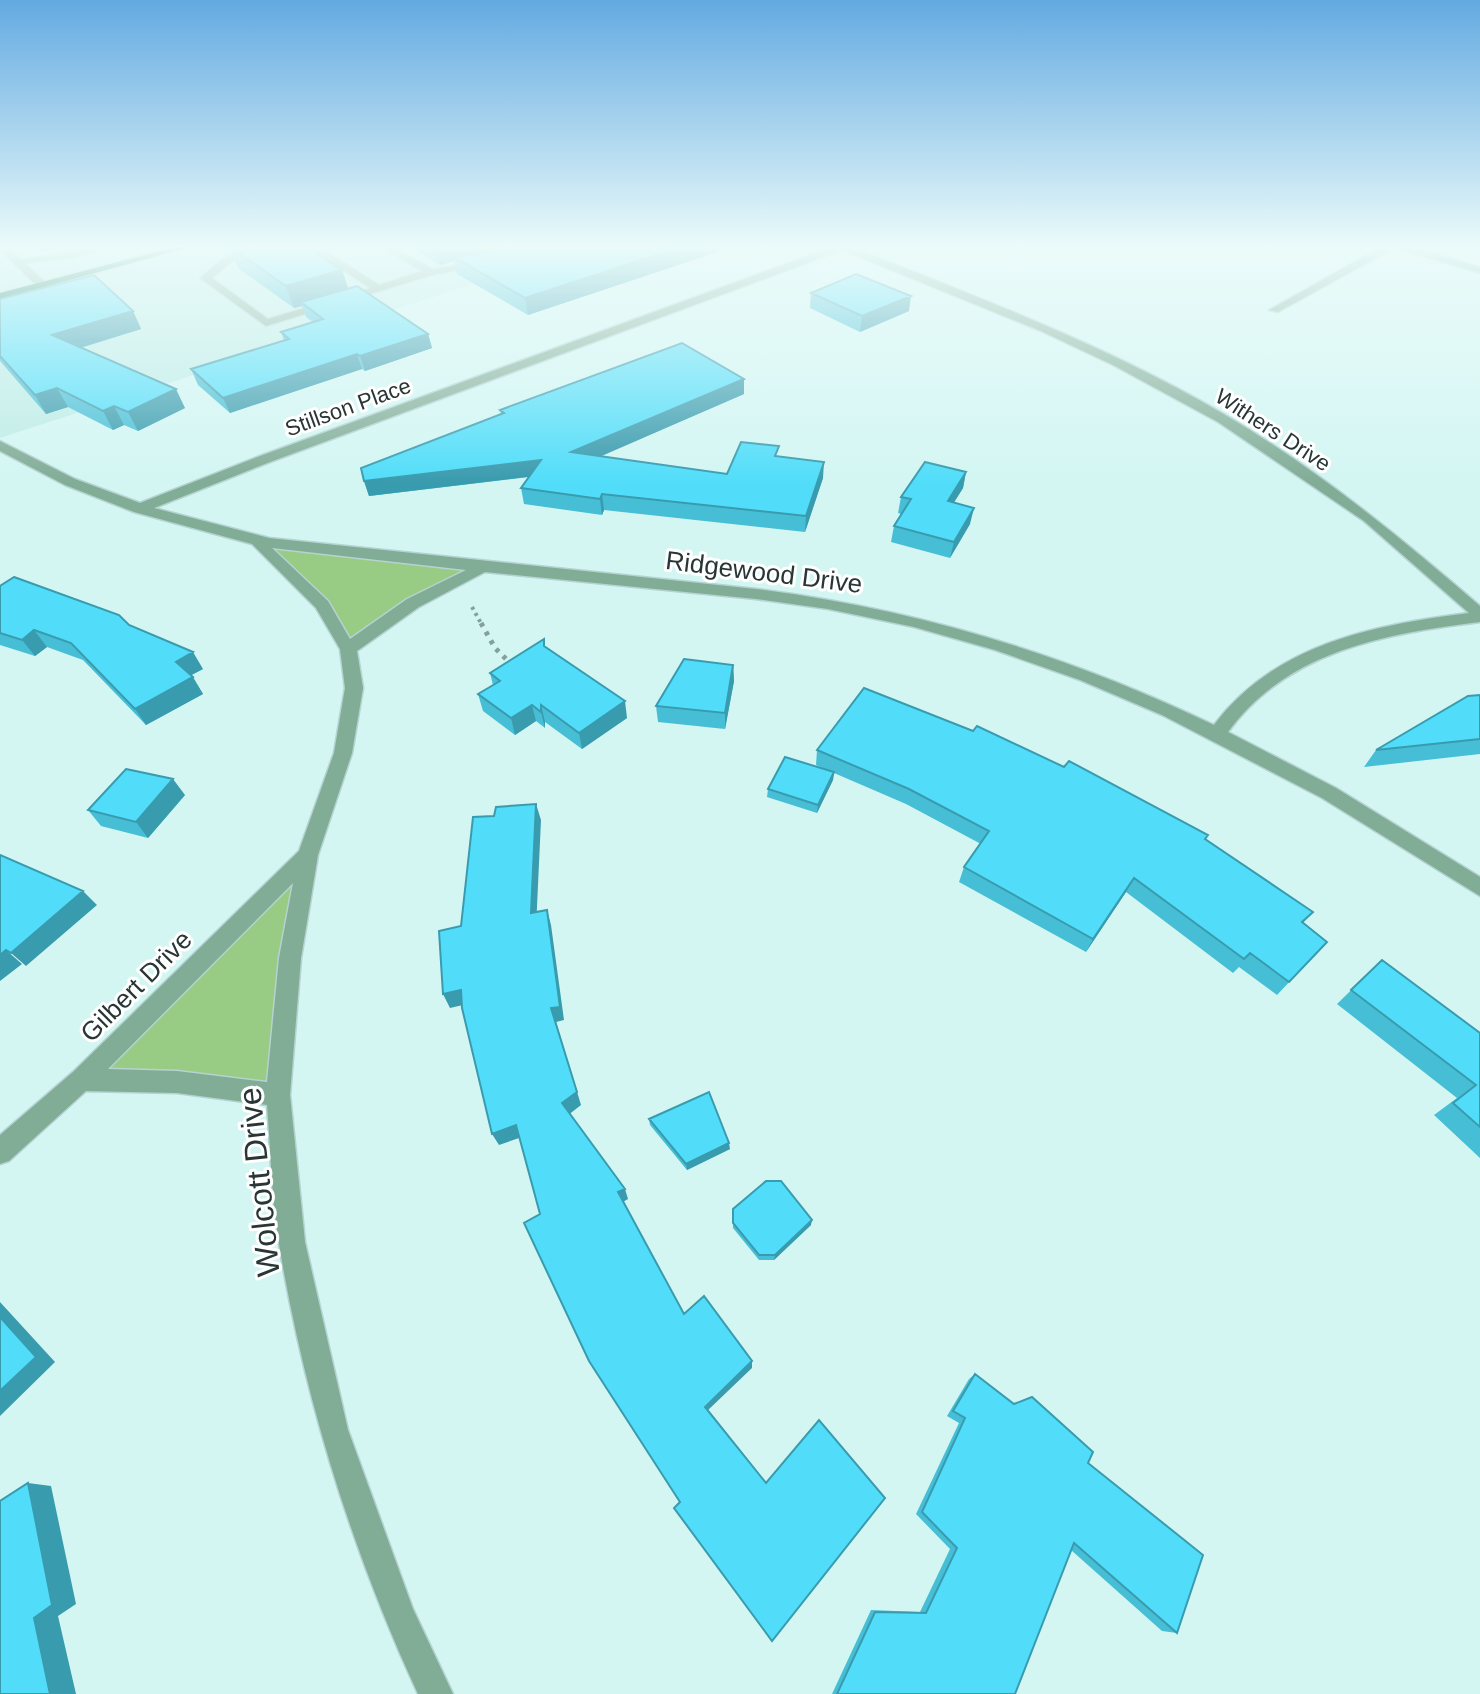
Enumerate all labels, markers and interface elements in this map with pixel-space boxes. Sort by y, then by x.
street label: Stillson Place [282,373,414,441]
street label: Withers Drive [1211,384,1335,476]
street label: Ridgewood Drive [664,545,864,599]
street label: Gilbert Drive [74,924,198,1048]
street label: Wolcott Drive [231,1086,287,1278]

